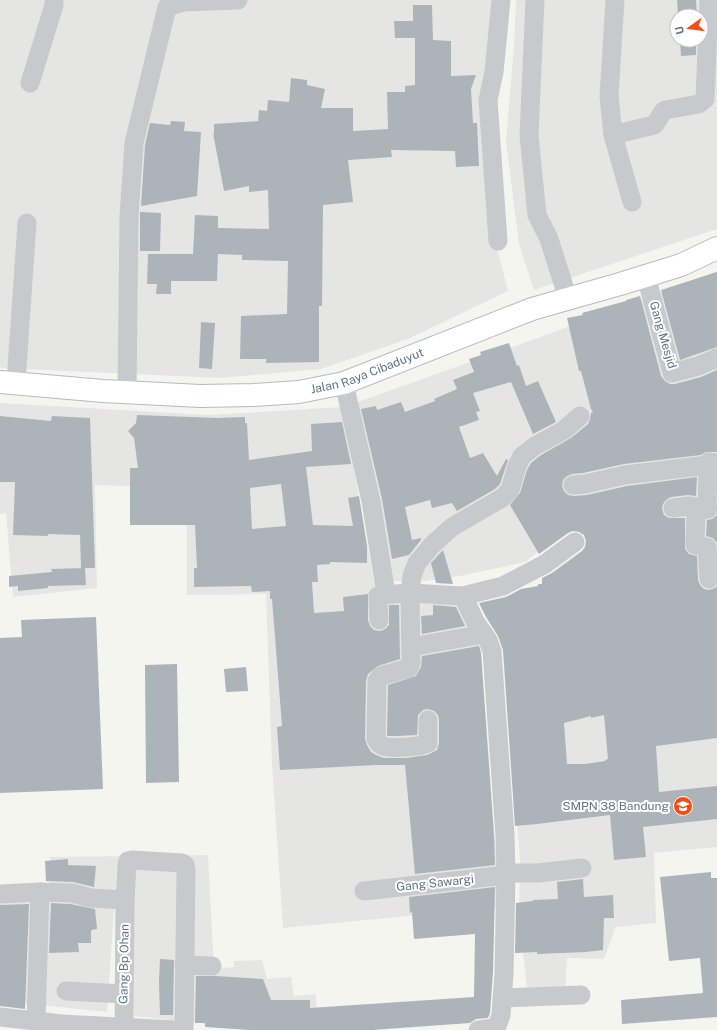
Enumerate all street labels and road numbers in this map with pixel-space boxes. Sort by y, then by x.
street label: Gang Mesjid [647,300,679,370]
street label: Jalan Raya Cibaduyut [309,345,426,397]
street label: Gang Sawargi [395,872,475,894]
street label: Gang Bp Ohan [116,924,132,1004]

